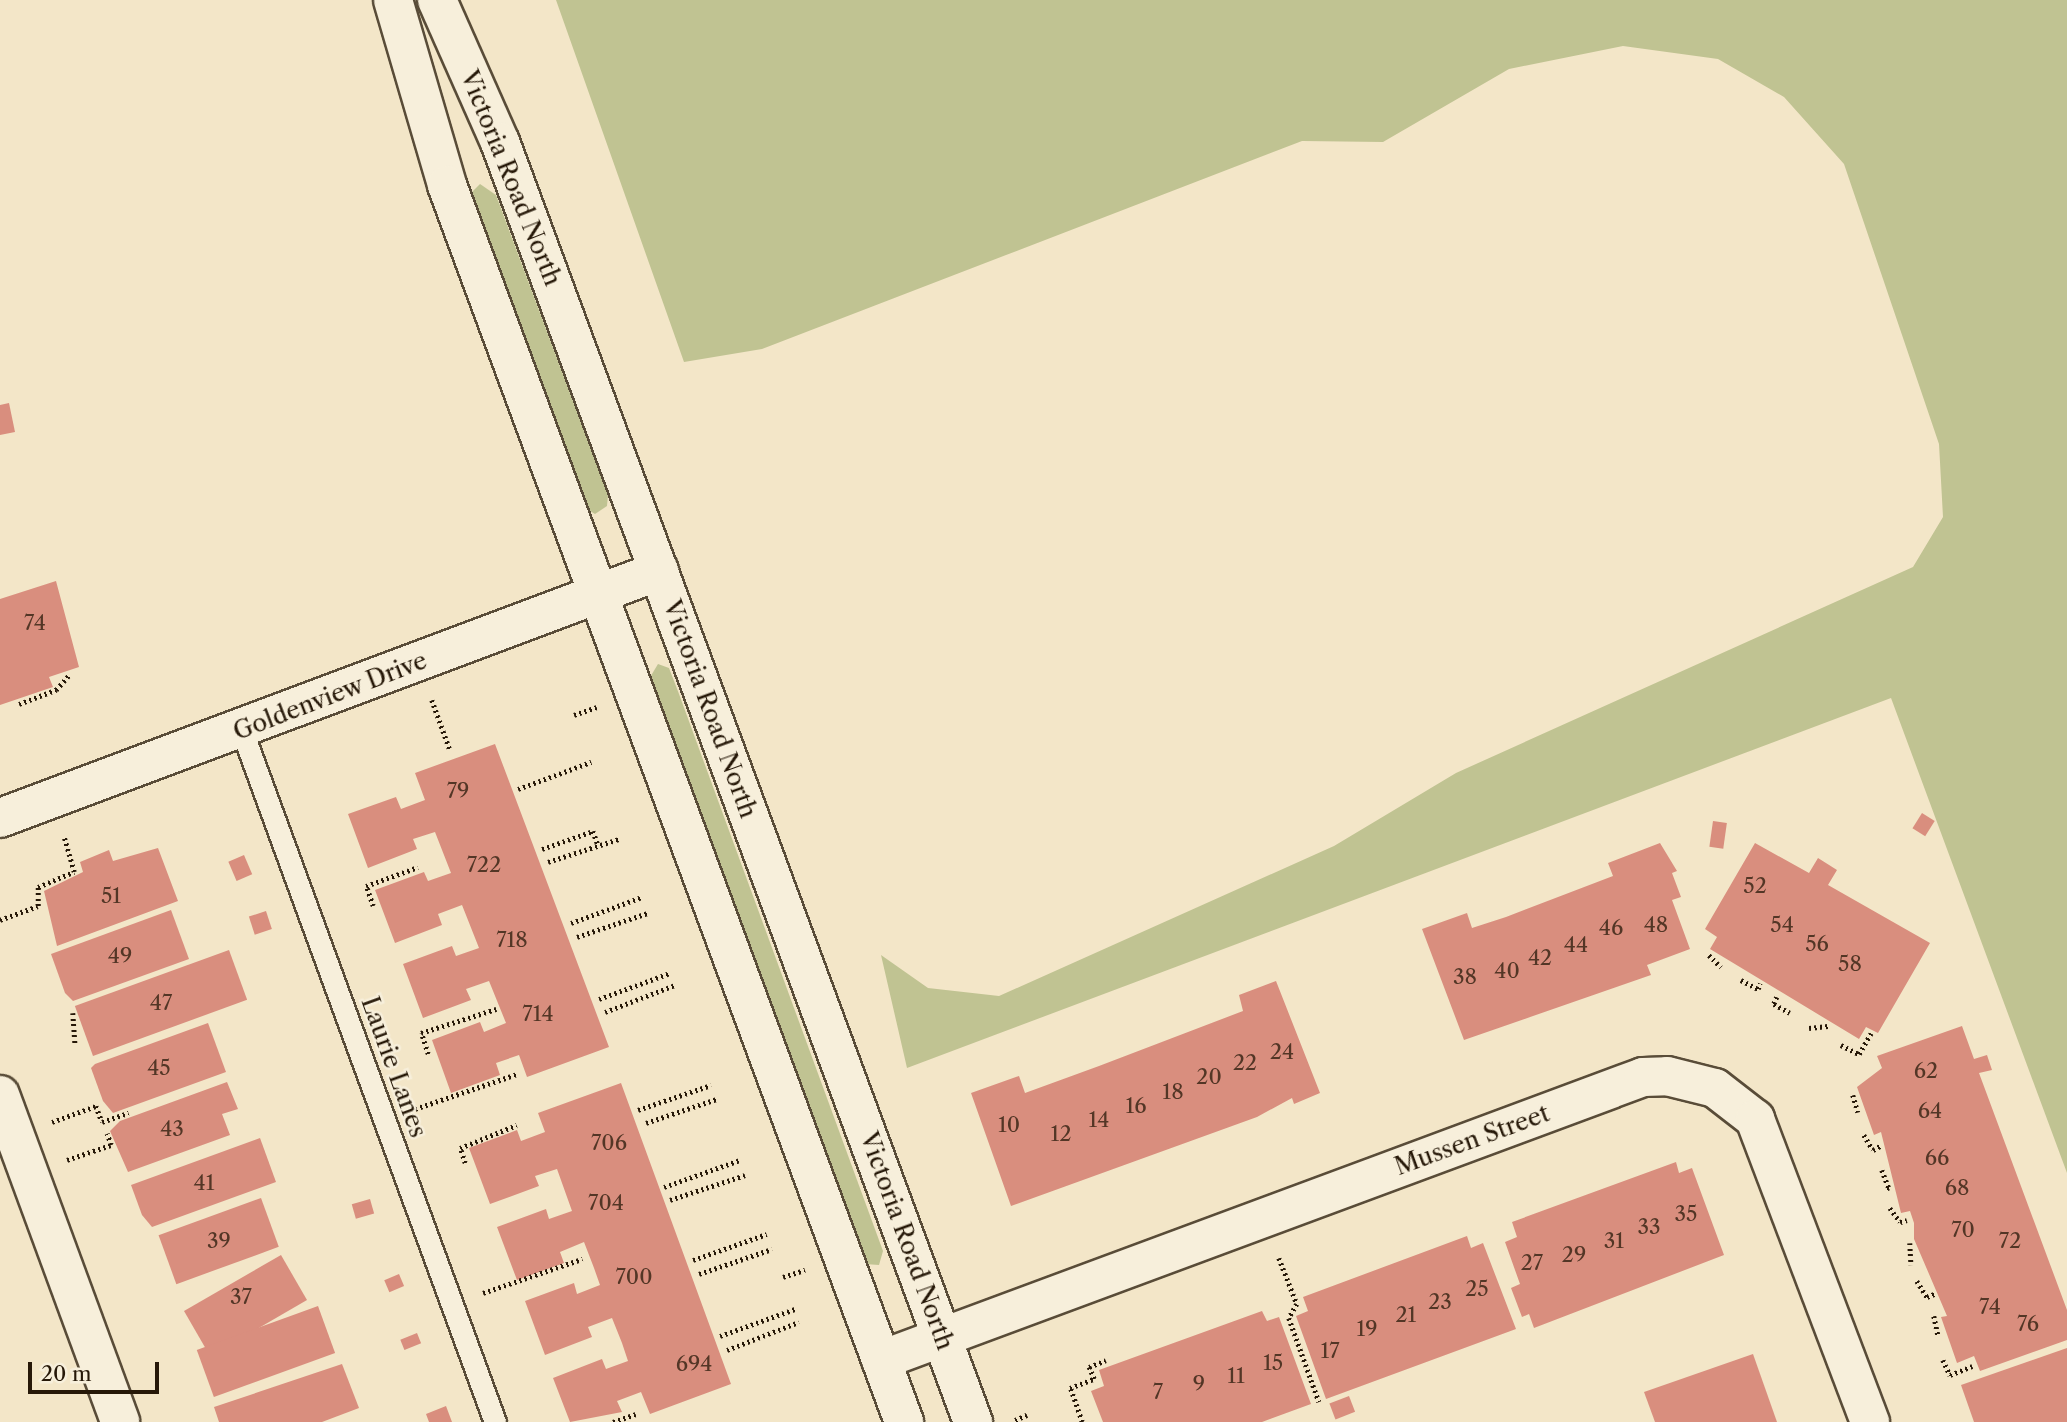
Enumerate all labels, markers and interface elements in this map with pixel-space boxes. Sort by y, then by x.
street label: Victoria Road North [455,66,567,290]
street label: Victoria Road North [657,596,763,822]
house number: 74 [24,610,46,636]
street label: Goldenview Drive [229,646,431,746]
house number: 79 [447,778,469,804]
house number: 722 [467,852,501,878]
house number: 52 [1743,873,1767,899]
house number: 51 [101,883,121,909]
house number: 48 [1644,912,1668,938]
house number: 54 [1770,912,1794,938]
house number: 46 [1599,915,1623,941]
house number: 718 [496,927,528,953]
house number: 56 [1805,931,1829,957]
house number: 44 [1564,932,1588,958]
house number: 49 [108,943,132,969]
house number: 42 [1528,945,1552,971]
house number: 58 [1838,951,1862,977]
house number: 40 [1494,958,1520,984]
house number: 38 [1453,964,1477,990]
house number: 47 [150,990,172,1016]
street label: Laurie Lanes [355,993,433,1141]
house number: 714 [522,1001,554,1027]
house number: 24 [1270,1039,1294,1065]
house number: 22 [1233,1050,1257,1076]
house number: 45 [147,1055,171,1081]
house number: 62 [1914,1058,1938,1084]
house number: 20 [1196,1064,1222,1090]
house number: 18 [1162,1079,1184,1105]
house number: 16 [1125,1093,1147,1119]
house number: 64 [1918,1098,1942,1124]
street label: Mussen Street [1391,1099,1553,1181]
house number: 14 [1089,1107,1109,1133]
house number: 10 [998,1112,1020,1138]
house number: 43 [160,1116,184,1142]
house number: 12 [1051,1121,1071,1147]
street label: Victoria Road North [854,1128,960,1354]
house number: 706 [591,1130,627,1156]
house number: 66 [1925,1145,1949,1171]
house number: 41 [194,1170,214,1196]
house number: 68 [1945,1175,1969,1201]
house number: 704 [588,1190,624,1216]
house number: 35 [1675,1201,1697,1227]
house number: 33 [1637,1214,1661,1240]
house number: 70 [1951,1217,1975,1243]
house number: 39 [207,1228,231,1254]
house number: 31 [1604,1228,1624,1254]
house number: 72 [1999,1228,2021,1254]
house number: 29 [1562,1242,1586,1268]
house number: 27 [1521,1250,1543,1276]
house number: 700 [616,1264,652,1290]
house number: 25 [1465,1276,1489,1302]
house number: 37 [230,1284,252,1310]
house number: 23 [1428,1289,1452,1315]
house number: 74 [1979,1294,2001,1320]
house number: 21 [1396,1302,1416,1328]
house number: 76 [2017,1311,2039,1337]
house number: 19 [1356,1316,1378,1342]
house number: 17 [1320,1338,1340,1364]
scale bar [32,1348,163,1392]
house number: 15 [1263,1350,1283,1376]
house number: 694 [676,1351,712,1377]
text: 20 m [41,1361,92,1386]
house number: 11 [1227,1363,1245,1389]
house number: 9 [1193,1371,1205,1397]
house number: 7 [1153,1379,1163,1405]

